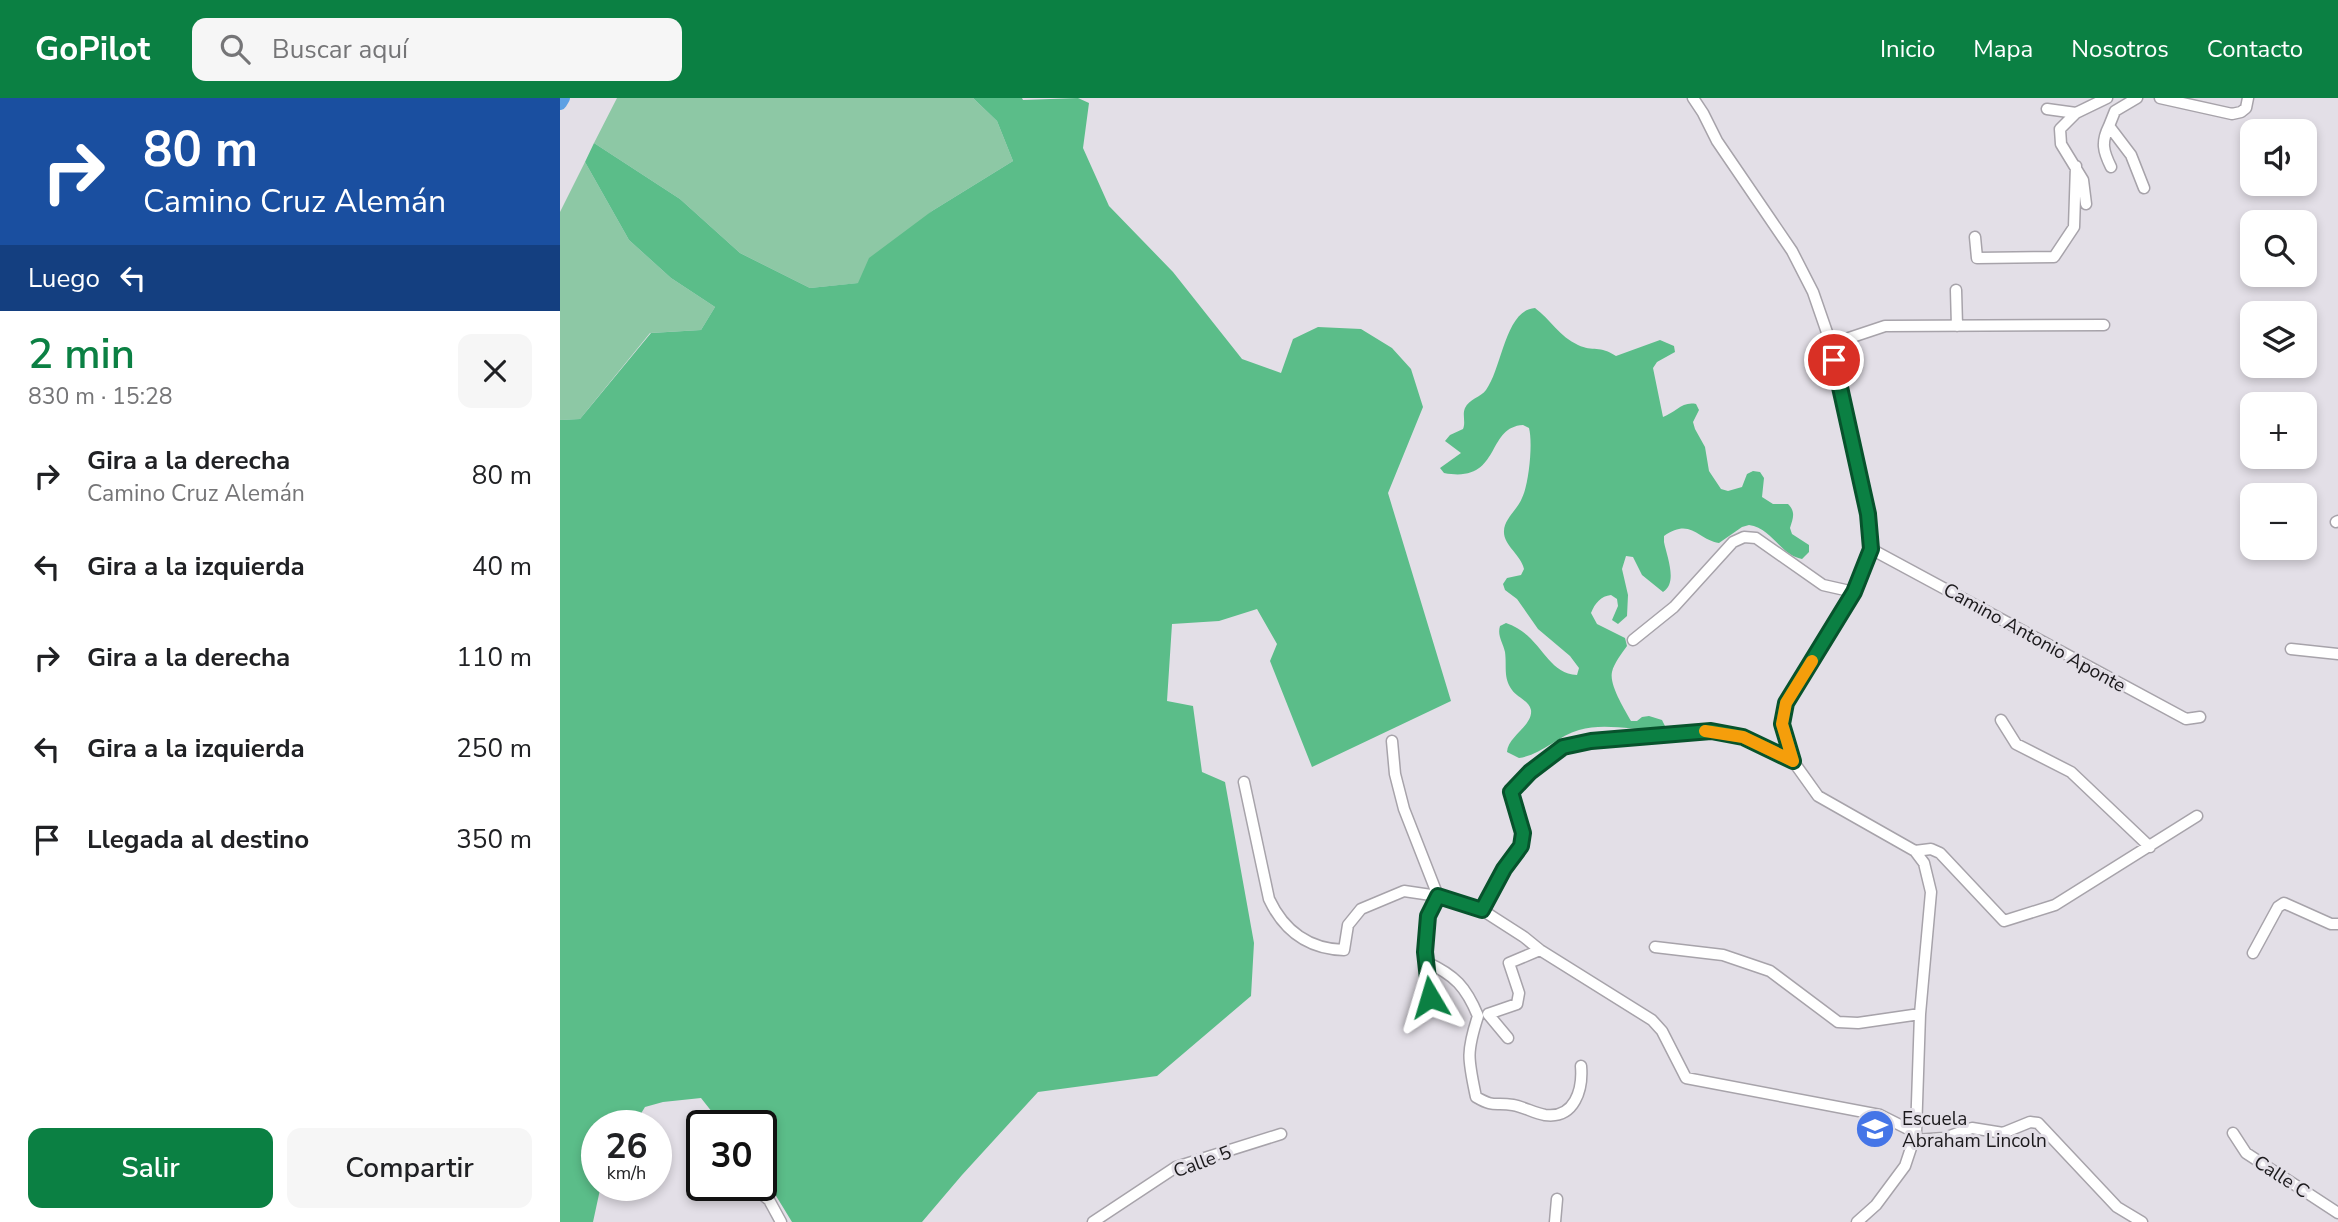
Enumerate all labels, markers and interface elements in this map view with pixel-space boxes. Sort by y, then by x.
search box [192,18,682,81]
text: GoPilot [35,27,150,72]
icon: search [216,30,254,68]
text: Buscar aquí [272,32,408,67]
text: Inicio [1880,33,1935,65]
text: Mapa [1973,33,2033,65]
text: Nosotros [2071,33,2169,65]
text: Contacto [2207,33,2303,65]
text: 80 m [143,116,258,183]
map controls [2240,119,2317,560]
button: sound [2240,119,2317,196]
icon: right [28,126,119,217]
text: Camino Cruz Alemán [143,180,446,223]
button: search [2240,210,2317,287]
icon: left [114,259,152,297]
text: Luego [28,261,100,296]
button: layers [2240,301,2317,378]
text: 2 min [28,326,135,383]
pin [1804,330,1864,390]
button: close [458,334,532,408]
icon: arrive [1815,341,1853,379]
text: 830 m · 15:28 [28,381,173,412]
button: + [2240,392,2317,469]
text: Gira a la derecha [87,443,290,478]
icon: right [28,457,66,495]
text: 80 m [472,458,532,493]
text: Camino Cruz Alemán [87,478,305,509]
button: − [2240,483,2317,560]
icon: left [28,548,66,586]
text: Gira a la izquierda [87,549,305,584]
text: 40 m [472,549,532,584]
street label: Camino Antonio Aponte [1939,577,2130,699]
icon: right [28,639,66,677]
text: Gira a la derecha [87,640,290,675]
text: 110 m [456,640,532,675]
icon: left [28,730,66,768]
text: Gira a la izquierda [87,731,305,766]
text: 250 m [456,731,532,766]
icon: arrive [28,821,66,859]
text: Llegada al destino [87,822,309,857]
text: 350 m [456,822,532,857]
position arrow [1393,960,1467,1034]
place label: Escuela Abraham Lincoln [1902,1106,2047,1154]
school or university icon: Escuela Abraham Lincoln [1854,1108,1896,1150]
speed limit sign: 30 [686,1110,777,1201]
text: 26 [605,1123,648,1170]
button: Salir [28,1128,273,1208]
button: Compartir [287,1128,532,1208]
street label: Calle 5 [1170,1139,1235,1184]
street label: Calle C [2249,1149,2314,1204]
text: km/h [607,1161,646,1185]

